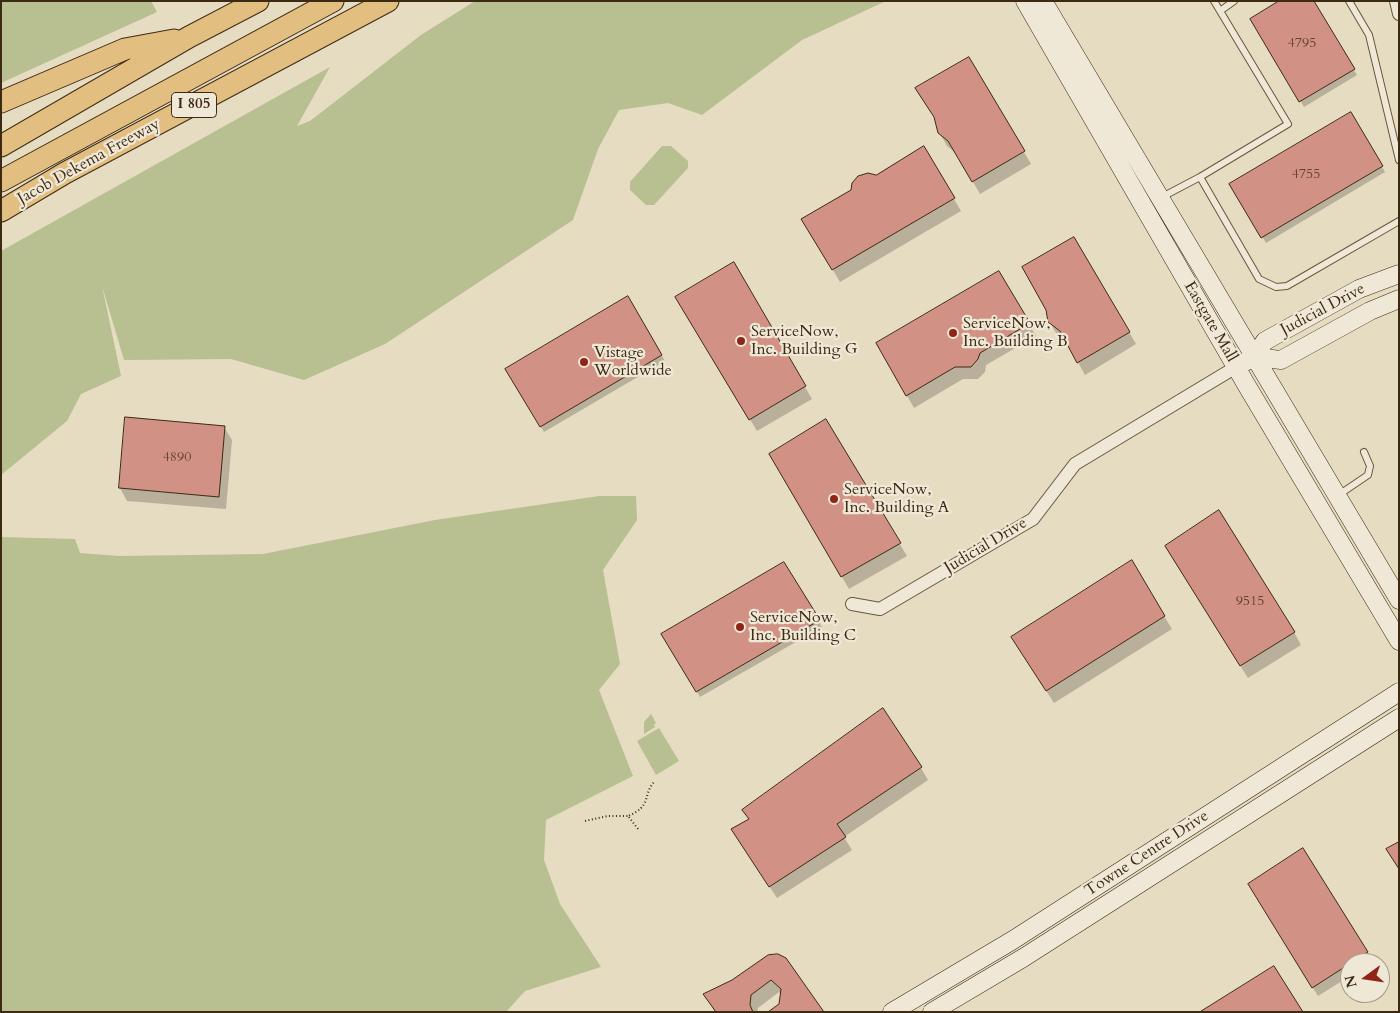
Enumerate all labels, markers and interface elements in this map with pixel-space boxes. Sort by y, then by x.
house number: 4795 [1288,36,1316,52]
road number: I 805 [172,92,216,118]
street label: Jacob Dekema Freeway [15,115,163,209]
house number: 4755 [1292,167,1320,183]
street label: Eastgate Mall [1179,278,1241,366]
street label: Judicial Drive [1277,280,1369,340]
place label: ServiceNow, Inc. Building B [963,314,1068,352]
place label: ServiceNow, Inc. Building G [751,322,857,360]
marker: ServiceNow, Inc. Building B [947,327,959,339]
marker: ServiceNow, Inc. Building G [735,335,747,347]
place label: Vistage Worldwide [594,343,672,381]
marker: Vistage Worldwide [578,356,590,368]
house number: 4890 [163,450,191,466]
place label: ServiceNow, Inc. Building A [844,480,949,518]
marker: ServiceNow, Inc. Building A [828,493,840,505]
street label: Judicial Drive [941,514,1031,578]
house number: 9515 [1236,594,1264,610]
place label: ServiceNow, Inc. Building C [750,608,856,646]
marker: ServiceNow, Inc. Building C [734,621,746,633]
street label: Towne Centre Drive [1082,807,1212,901]
north arrow [1340,953,1390,1003]
text: N [1340,973,1362,990]

